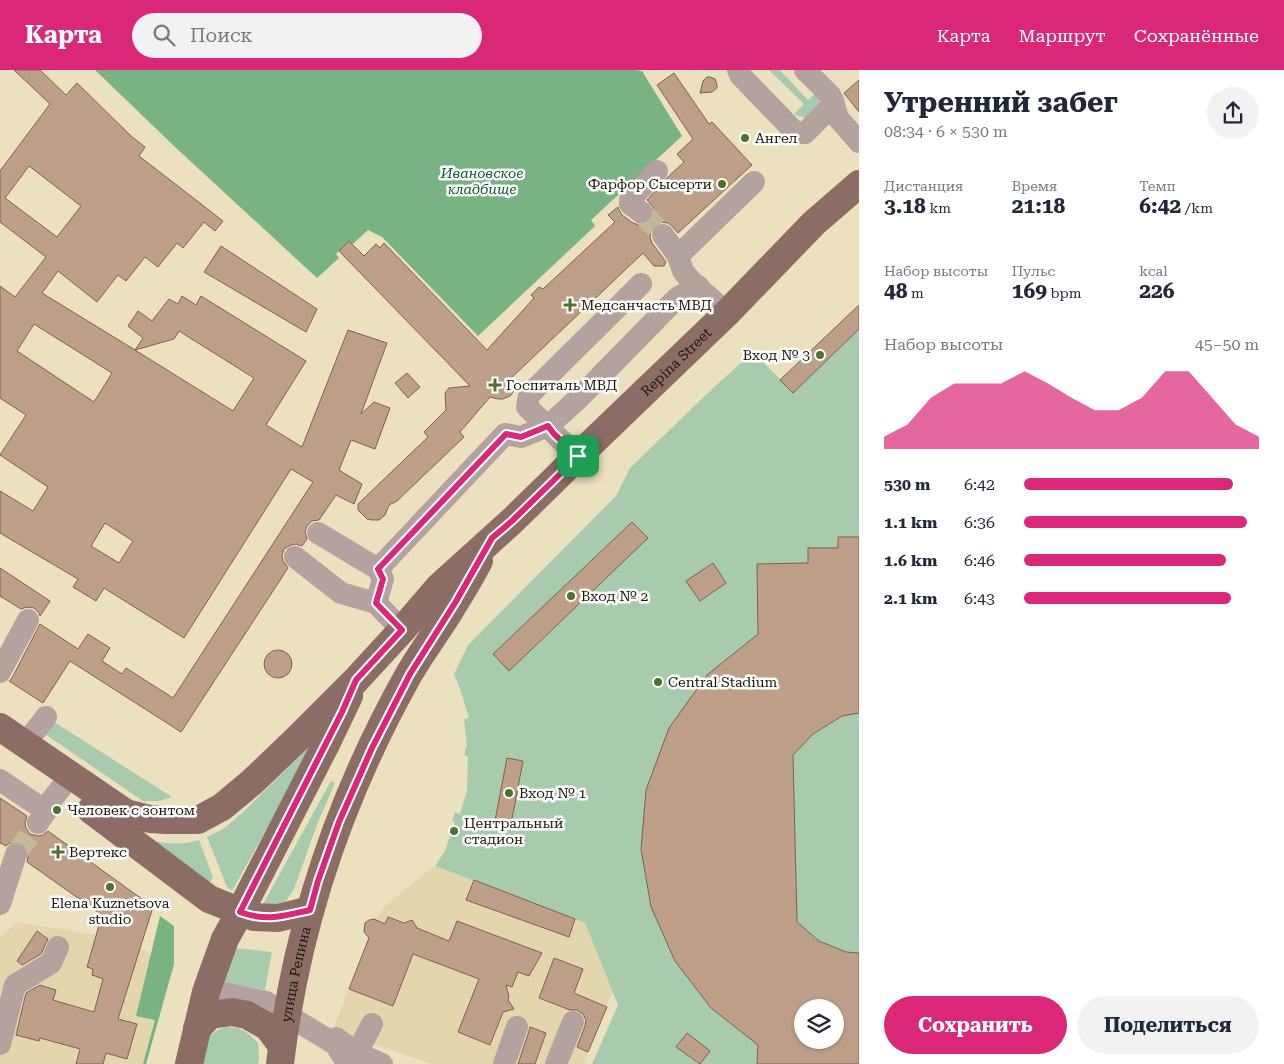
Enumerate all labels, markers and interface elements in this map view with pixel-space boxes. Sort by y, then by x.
search box [132,13,482,58]
text: Карта [25,21,102,49]
icon: search [150,21,178,49]
text: Поиск [190,24,253,47]
text: Карта [937,25,991,46]
text: Маршрут [1019,25,1106,46]
text: Сохранённые [1134,25,1259,46]
text: Утренний забег [884,86,1118,119]
button: share [1207,87,1259,139]
text: 08:34 · 6 × 530 m [884,122,1008,141]
place label: Ангел [755,130,798,146]
marker: Ангел [739,132,751,144]
park label: Ивановское кладбище [440,165,523,197]
place label: Фарфор Сысерти [588,176,712,192]
marker: Фарфор Сысерти [716,178,728,190]
text: Дистанция [884,178,963,194]
text: Время [1012,178,1057,194]
text: Темп [1139,178,1176,194]
text: 3.18 [884,194,926,218]
text: 21:18 [1012,194,1065,218]
text: 6:42 [1139,194,1181,218]
text: km [926,200,951,216]
text: /km [1181,200,1213,216]
text: Набор высоты [884,263,988,279]
text: Пульс [1012,263,1055,279]
text: kcal [1139,263,1168,279]
text: 48 [884,279,908,303]
text: 169 [1012,279,1047,303]
text: 226 [1139,279,1175,303]
text: m [908,285,924,301]
text: bpm [1047,285,1081,301]
place label: Медсанчасть МВД [581,297,712,313]
marker: Медсанчасть МВД [563,298,577,312]
street label: Repina Street [638,325,715,399]
text: Набор высоты [884,335,1003,354]
text: 45–50 m [1195,335,1259,354]
place label: Вход № 3 [743,347,810,363]
marker: Вход № 3 [814,349,826,361]
place label: Госпиталь МВД [506,377,617,393]
marker: Госпиталь МВД [488,378,502,392]
pin [557,435,599,477]
icon: arrive [564,442,592,470]
text: 530 m [884,475,930,494]
text: 6:42 [964,475,995,494]
text: 1.1 km [884,513,937,532]
text: 6:36 [964,513,995,532]
text: 1.6 km [884,551,937,570]
text: 6:46 [964,551,995,570]
place label: Вход № 2 [581,588,648,604]
text: 2.1 km [884,589,937,608]
text: 6:43 [964,589,995,608]
marker: Вход № 2 [565,590,577,602]
place label: Central Stadium [668,674,778,690]
marker: Central Stadium [652,676,664,688]
place label: Вход № 1 [519,785,586,801]
marker: Вход № 1 [503,787,515,799]
place label: Человек с зонтом [67,802,195,818]
marker: Человек с зонтом [51,804,63,816]
place label: Центральный стадион [464,815,563,847]
marker: Центральный стадион [448,825,460,837]
place label: Вертекс [69,844,127,860]
marker: Вертекс [51,845,65,859]
marker: Elena Kuznetsova studio [104,881,116,893]
place label: Elena Kuznetsova studio [51,895,170,927]
street label: улица Репина [278,924,314,1024]
button: Сохранить [884,996,1067,1054]
button: Поделиться [1077,996,1259,1054]
map controls [794,999,844,1049]
button: layers [794,999,844,1049]

